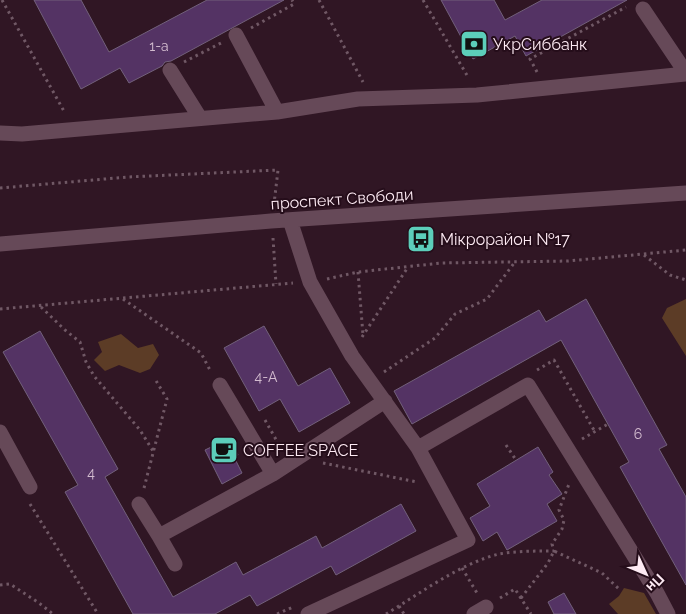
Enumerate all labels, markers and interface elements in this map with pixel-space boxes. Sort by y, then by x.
bank icon: УкрСиббанк [459,29,489,59]
place label: УкрСиббанк [493,35,587,54]
house number: 1-а [149,38,169,54]
street label: проспект Свободи [270,185,414,213]
bus stop icon: Мікрорайон №17 [406,224,436,254]
place label: Мікрорайон №17 [440,230,570,249]
house number: 4-А [255,369,278,385]
house number: 6 [634,426,642,442]
cafe icon: COFFEE SPACE [209,435,239,465]
place label: COFFEE SPACE [243,441,359,460]
house number: 4 [87,465,95,481]
north arrow [621,549,671,599]
text: Пн [643,571,668,595]

